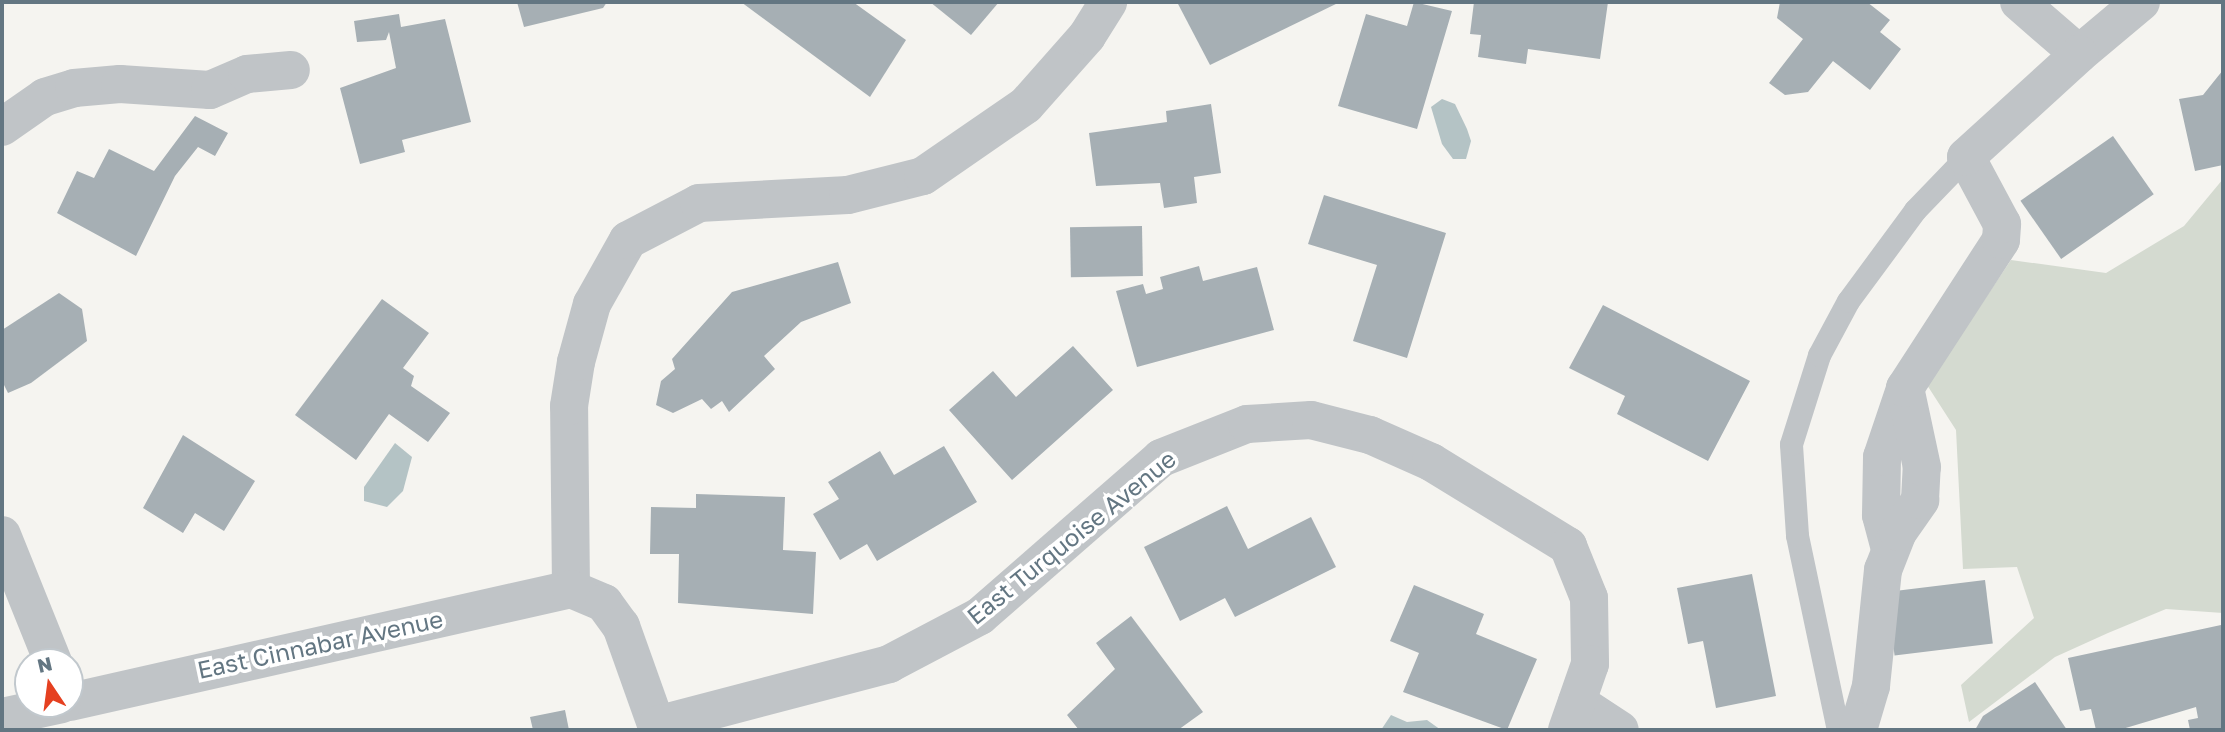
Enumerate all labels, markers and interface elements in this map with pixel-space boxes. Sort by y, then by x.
street label: East Turquoise Avenue [961,444,1181,630]
street label: East Cinnabar Avenue [194,604,446,684]
north arrow [14,648,84,718]
text: N [35,651,54,677]

